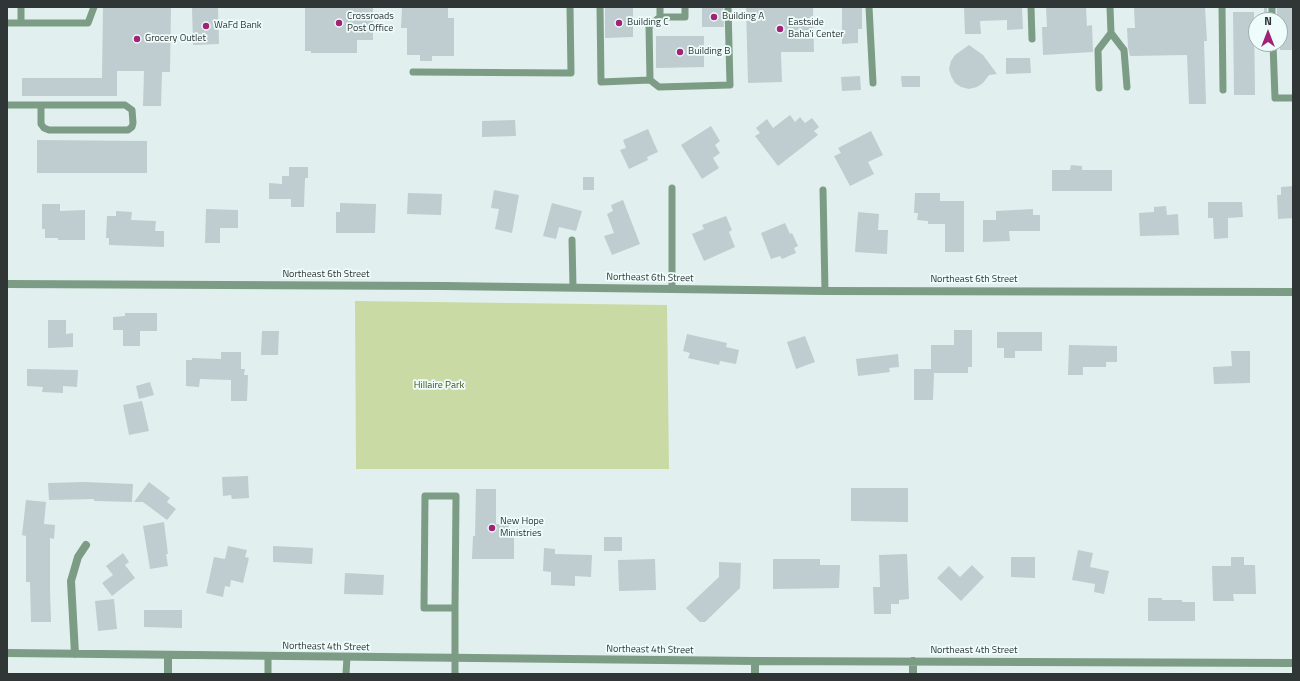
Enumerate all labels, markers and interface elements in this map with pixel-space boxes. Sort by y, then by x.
place label: Crossroads Post Office [347,11,394,34]
place label: Building A [722,11,764,23]
marker: Building A [709,12,719,22]
north arrow [1248,12,1288,52]
text: N [1264,13,1272,29]
place label: Building C [627,17,669,29]
place label: Eastside Baha'i Center [788,17,844,40]
marker: Crossroads Post Office [334,18,344,28]
marker: Building C [614,18,624,28]
place label: WaFd Bank [214,20,262,32]
marker: WaFd Bank [201,21,211,31]
marker: Eastside Baha'i Center [775,24,785,34]
place label: Grocery Outlet [145,33,206,45]
marker: Grocery Outlet [132,34,142,44]
place label: Building B [688,46,730,58]
marker: Building B [675,47,685,57]
street label: Northeast 6th Street [282,269,370,281]
street label: Northeast 6th Street [606,271,694,285]
street label: Northeast 6th Street [930,274,1018,286]
park label: Hillaire Park [414,380,464,392]
place label: New Hope Ministries [500,516,544,540]
marker: New Hope Ministries [487,523,497,533]
street label: Northeast 4th Street [282,640,370,654]
street label: Northeast 4th Street [606,643,694,657]
street label: Northeast 4th Street [930,645,1018,657]

